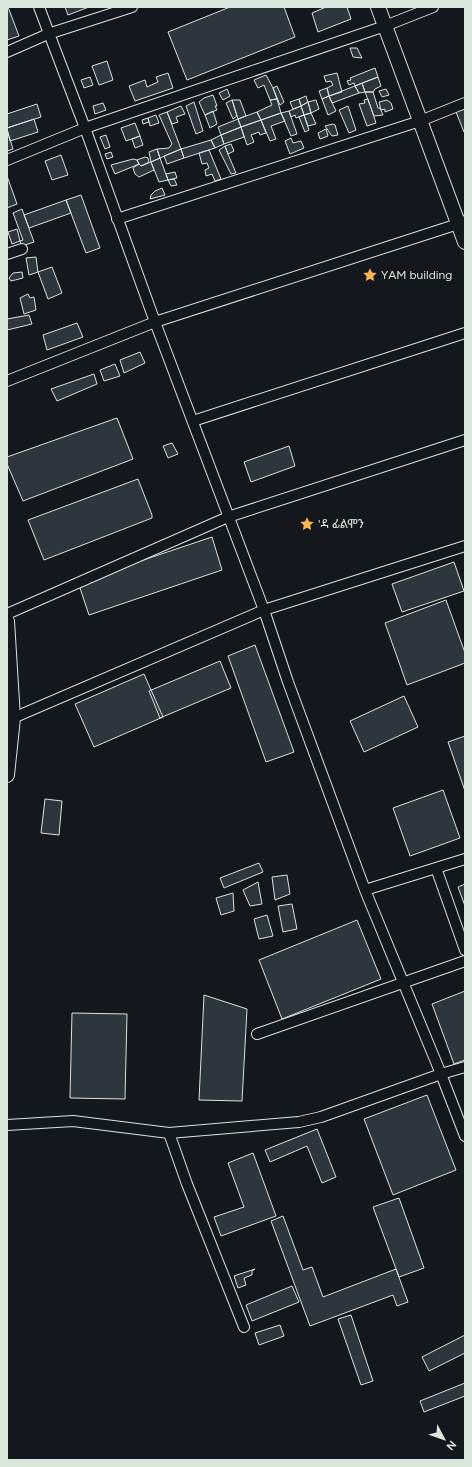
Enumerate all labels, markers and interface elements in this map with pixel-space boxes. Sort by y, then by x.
place icon: YAM building [362,267,378,283]
place label: YAM building [381,268,452,282]
place icon: 'ዳ ፊልሞን [299,516,315,532]
place label: 'ዳ ፊልሞን [318,517,364,531]
north arrow [424,1419,464,1459]
text: N [443,1438,459,1453]

